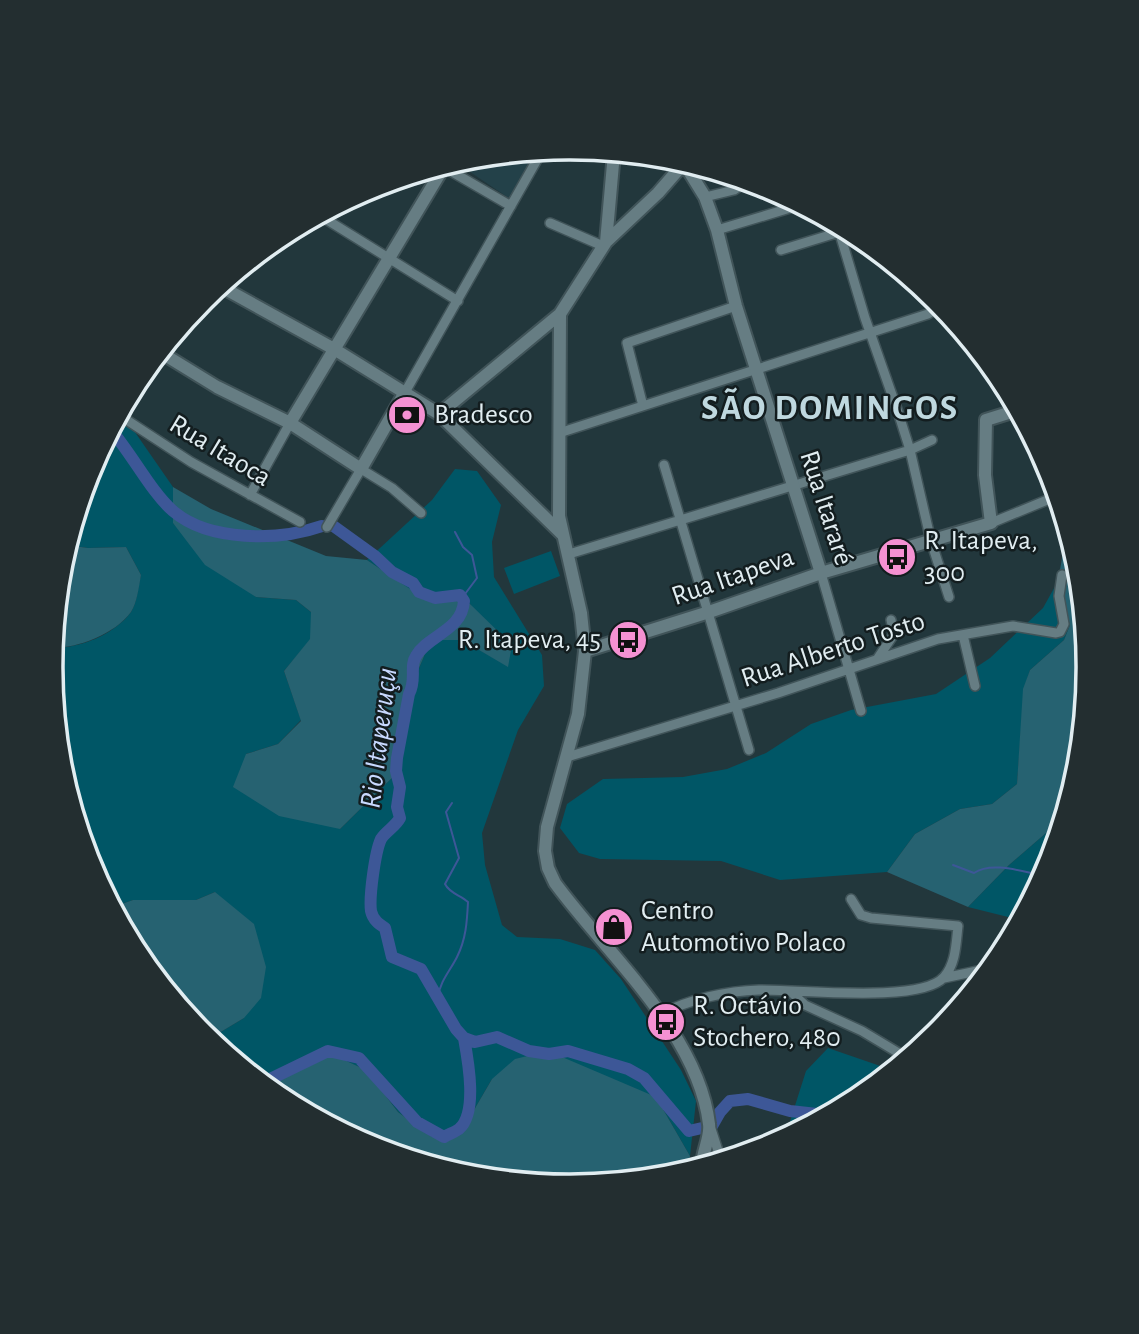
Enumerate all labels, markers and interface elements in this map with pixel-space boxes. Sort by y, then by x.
district label: SÃO DOMINGOS [701,387,959,426]
bank icon: Bradesco [386,394,428,436]
place label: Bradesco [434,401,533,429]
street label: Rua Itaoca [164,410,276,492]
street label: Rua Itararé [794,447,858,569]
place label: R. Itapeva, 300 [924,527,1038,587]
bus stop icon: R. Itapeva, 300 [876,536,918,578]
street label: Rua Itapeva [668,543,798,611]
street label: Rua Alberto Tosto [738,607,928,693]
bus stop icon: R. Itapeva, 45 [607,619,649,661]
place label: R. Itapeva, 45 [458,626,601,654]
water label: Rio Itaperuçu [355,666,403,810]
place label: Centro Automotivo Polaco [641,897,846,957]
shop icon: Centro Automotivo Polaco [593,906,635,948]
place label: R. Octávio Stochero, 480 [693,992,841,1052]
bus stop icon: R. Octávio Stochero, 480 [645,1001,687,1043]

